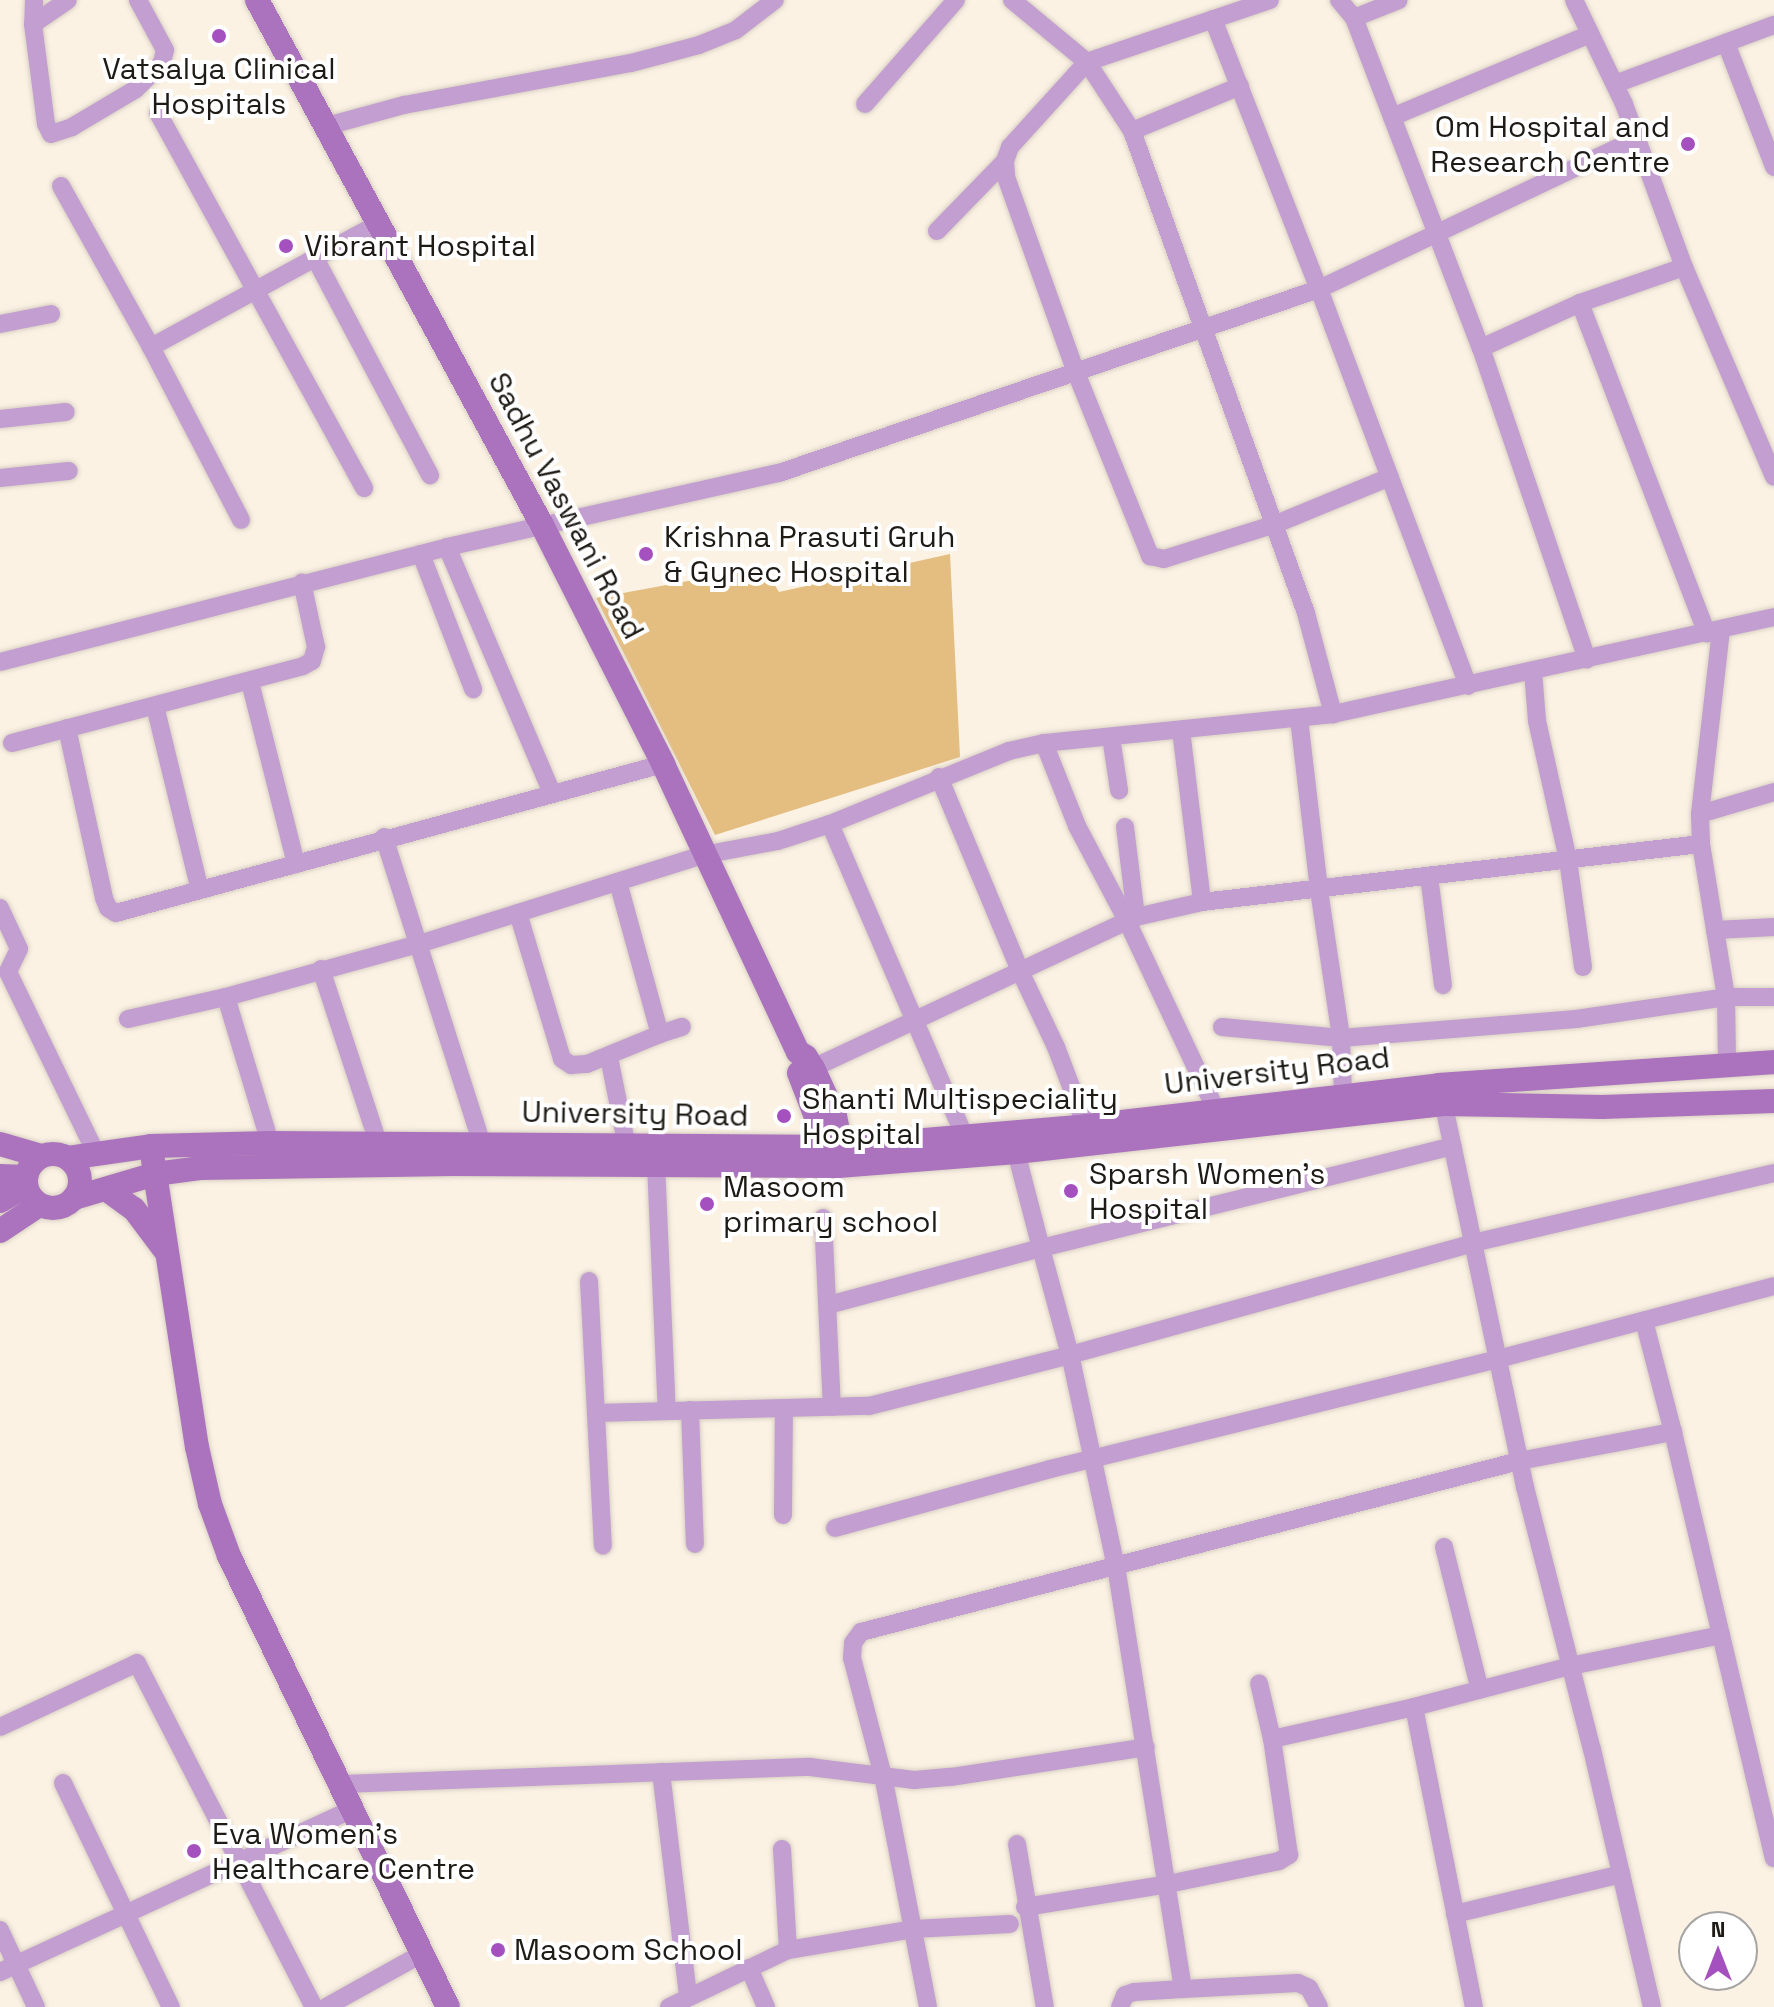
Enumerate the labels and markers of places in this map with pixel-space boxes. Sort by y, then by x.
marker: Vatsalya Clinical Hospitals [208,25,230,47]
place label: Vatsalya Clinical Hospitals [102,51,336,122]
place label: Om Hospital and Research Centre [1430,109,1670,180]
marker: Om Hospital and Research Centre [1677,133,1699,155]
place label: Vibrant Hospital [304,228,536,264]
marker: Vibrant Hospital [275,235,297,257]
place label: Krishna Prasuti Gruh & Gynec Hospital [664,519,955,590]
marker: Krishna Prasuti Gruh & Gynec Hospital [635,543,657,565]
place label: Shanti Multispeciality Hospital [802,1081,1118,1152]
marker: Shanti Multispeciality Hospital [773,1105,795,1127]
place label: Sparsh Women's Hospital [1089,1156,1326,1226]
place label: Masoom primary school [723,1169,938,1240]
marker: Sparsh Women's Hospital [1060,1180,1082,1202]
marker: Masoom primary school [698,1195,716,1213]
place label: Eva Women's Healthcare Centre [212,1816,475,1886]
marker: Eva Women's Healthcare Centre [183,1840,205,1862]
place label: Masoom School [514,1932,743,1968]
marker: Masoom School [489,1941,507,1959]

